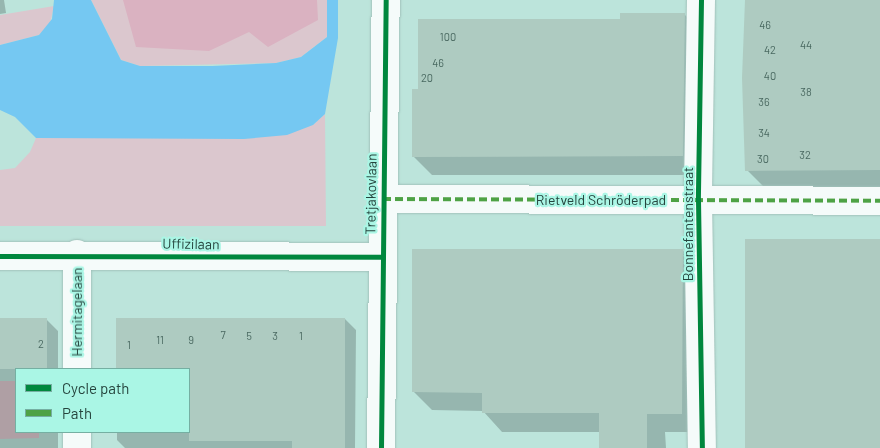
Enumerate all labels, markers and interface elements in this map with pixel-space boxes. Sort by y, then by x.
house number: 46 [759,18,771,32]
house number: 100 [440,30,456,44]
house number: 44 [800,38,812,52]
house number: 42 [764,43,776,57]
house number: 46 [432,56,444,70]
house number: 40 [764,69,776,83]
house number: 20 [421,71,433,85]
house number: 38 [800,85,812,99]
house number: 36 [758,95,770,109]
house number: 34 [758,126,770,140]
house number: 32 [799,148,811,162]
house number: 30 [757,152,769,166]
street label: Tretjakovlaan [362,153,380,235]
street label: Bonnefantenstraat [680,167,696,281]
street label: Rietveld Schröderpad [536,192,666,208]
street label: Uffizilaan [162,235,220,253]
street label: Hermitagelaan [69,267,85,357]
house number: 7 [220,328,226,342]
house number: 5 [246,329,252,343]
house number: 3 [272,329,278,343]
house number: 1 [299,329,303,343]
house number: 11 [156,333,164,347]
house number: 9 [188,333,194,347]
house number: 2 [38,337,44,351]
house number: 1 [127,338,131,352]
legend [15,368,190,433]
text: Cycle path [62,379,129,397]
text: Path [62,404,92,422]

